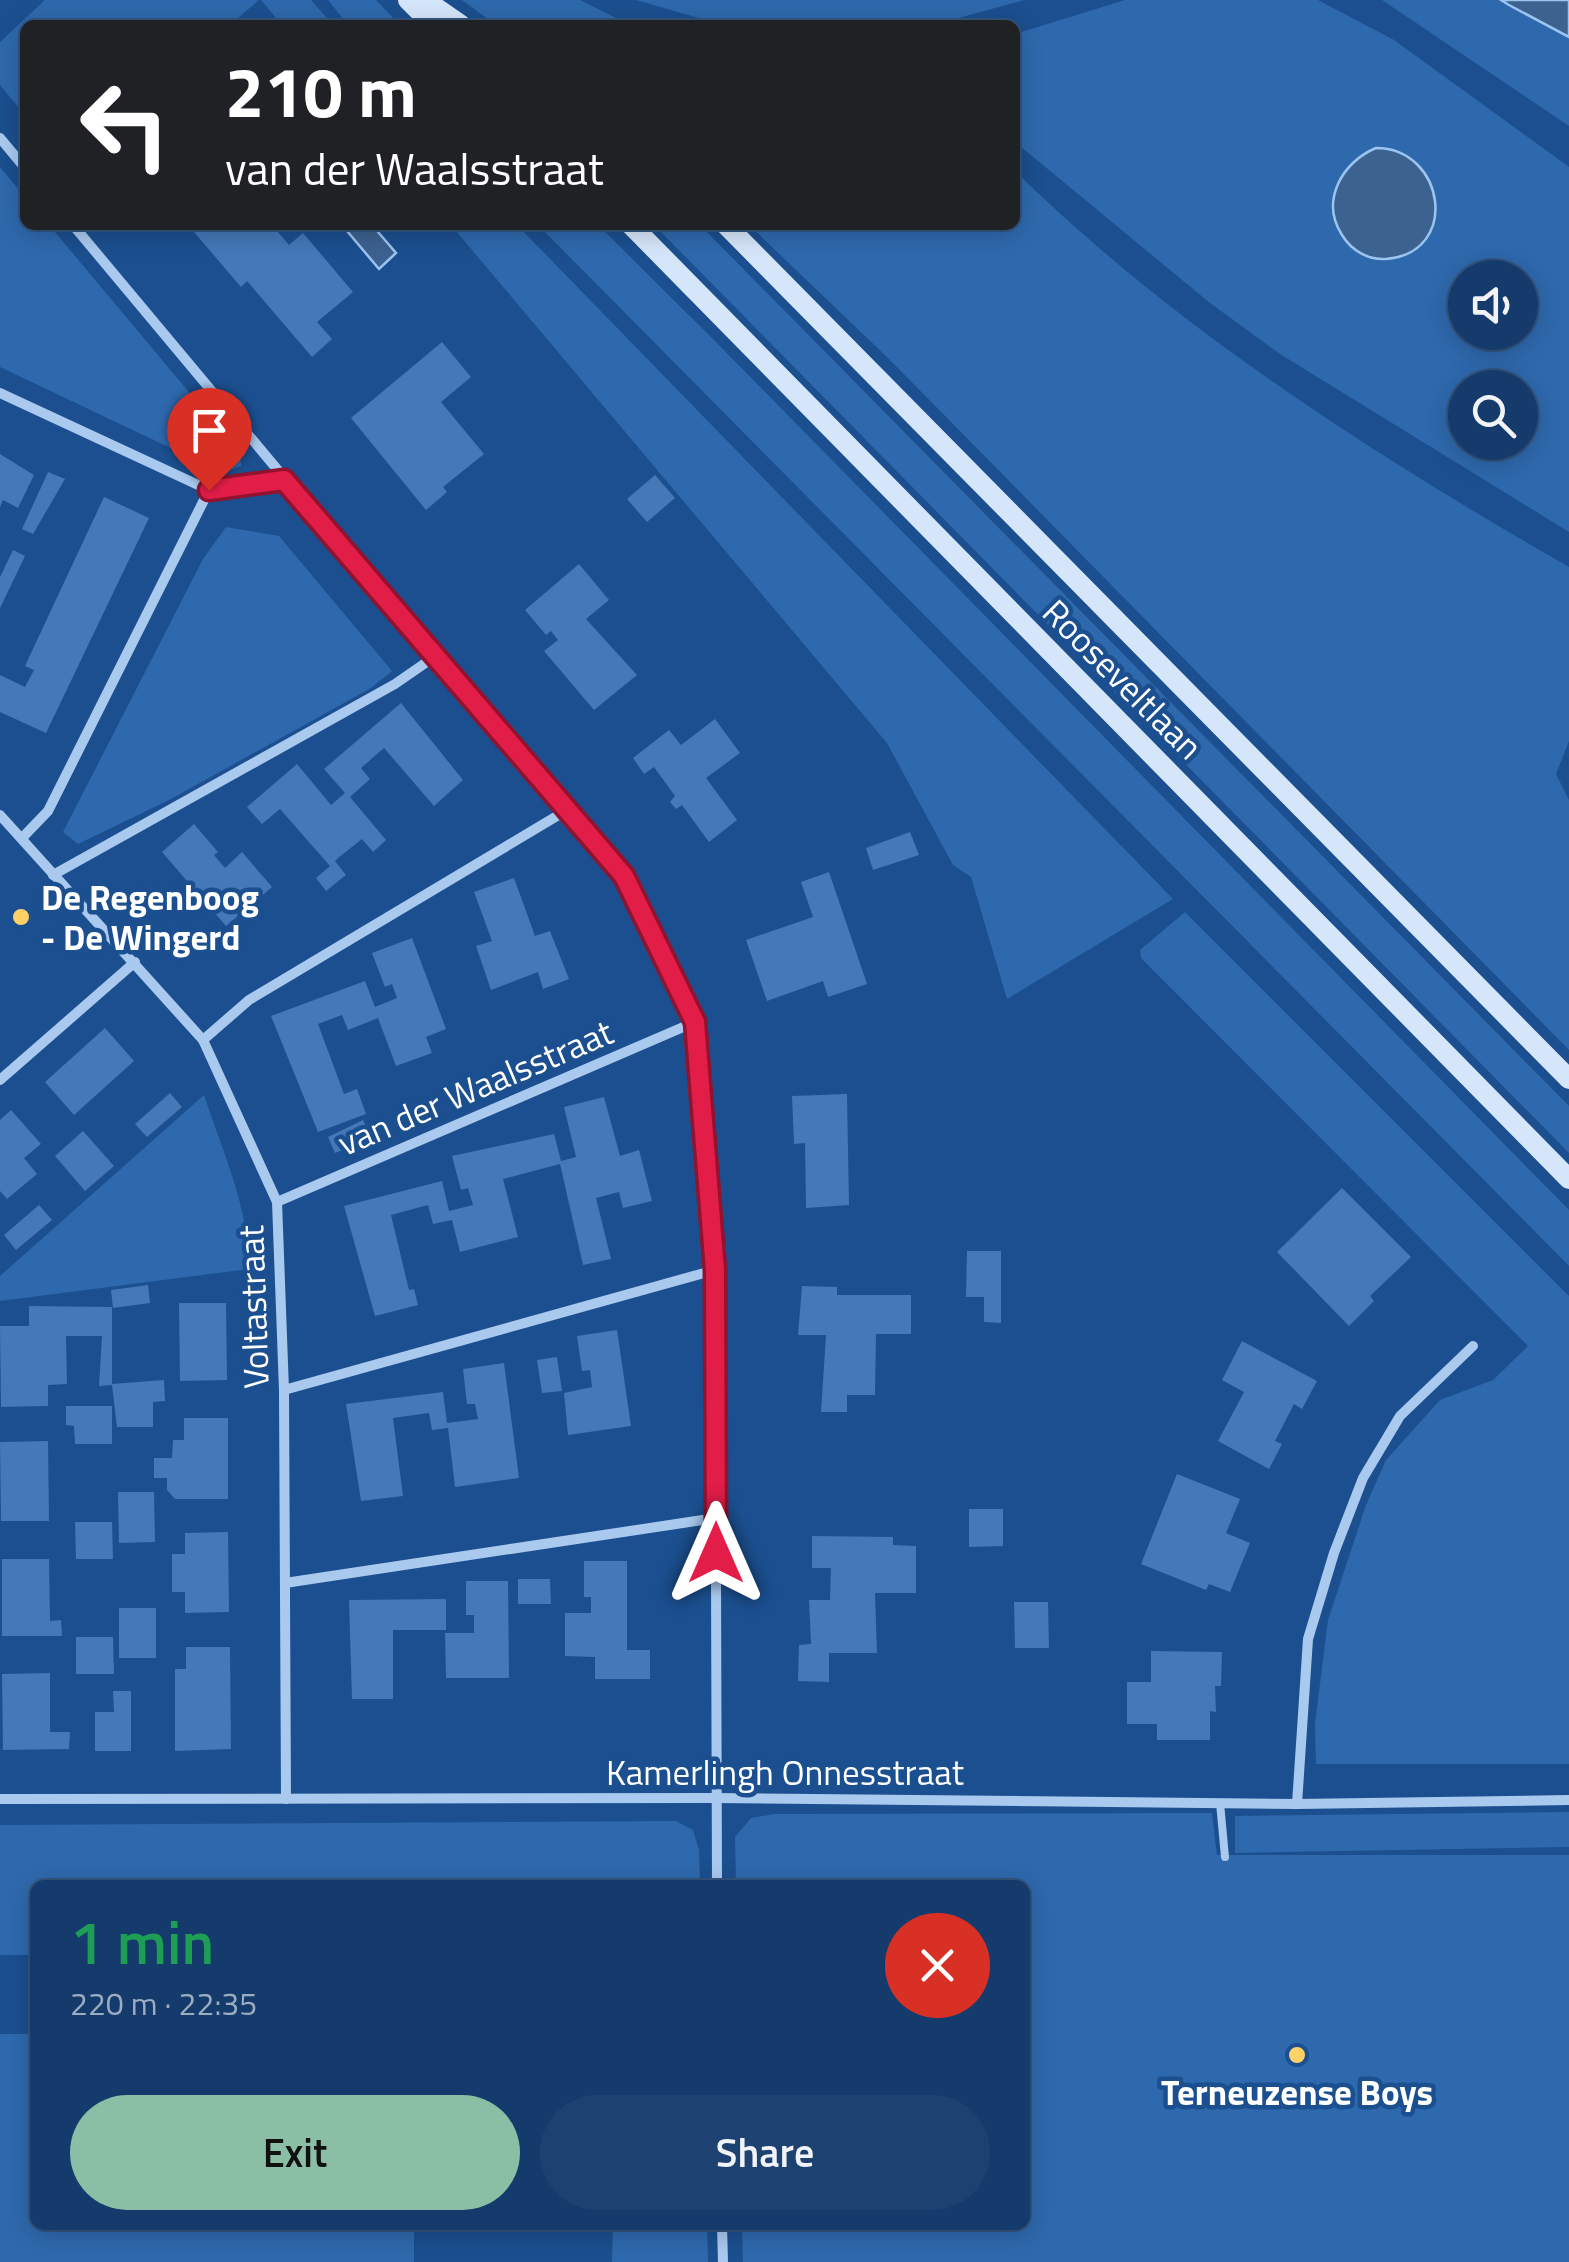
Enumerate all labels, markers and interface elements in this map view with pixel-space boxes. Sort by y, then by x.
text: 210 m [225,38,417,144]
icon: left [60,60,190,190]
text: van der Waalsstraat [225,134,604,202]
map controls [1448,260,1538,460]
button: sound [1448,260,1538,350]
button: search [1448,370,1538,460]
pin [167,388,252,491]
icon: arrive [182,403,237,458]
street label: Rooseveltlaan [1030,586,1216,772]
place label: De Regenboog - De Wingerd [41,870,259,964]
marker: De Regenboog - De Wingerd [10,906,32,928]
street label: van der Waalsstraat [329,1005,621,1169]
street label: Voltastraat [223,1224,283,1390]
position arrow [664,1501,768,1605]
street label: Kamerlingh Onnesstraat [606,1745,964,1799]
text: 1 min [70,1896,214,1987]
button: close [885,1913,990,2018]
text: 220 m · 22:35 [70,1979,257,2027]
marker: Terneuzense Boys [1286,2044,1308,2066]
place label: Terneuzense Boys [1161,2065,1433,2119]
button: Exit [70,2095,520,2210]
button: Share [540,2095,990,2210]

